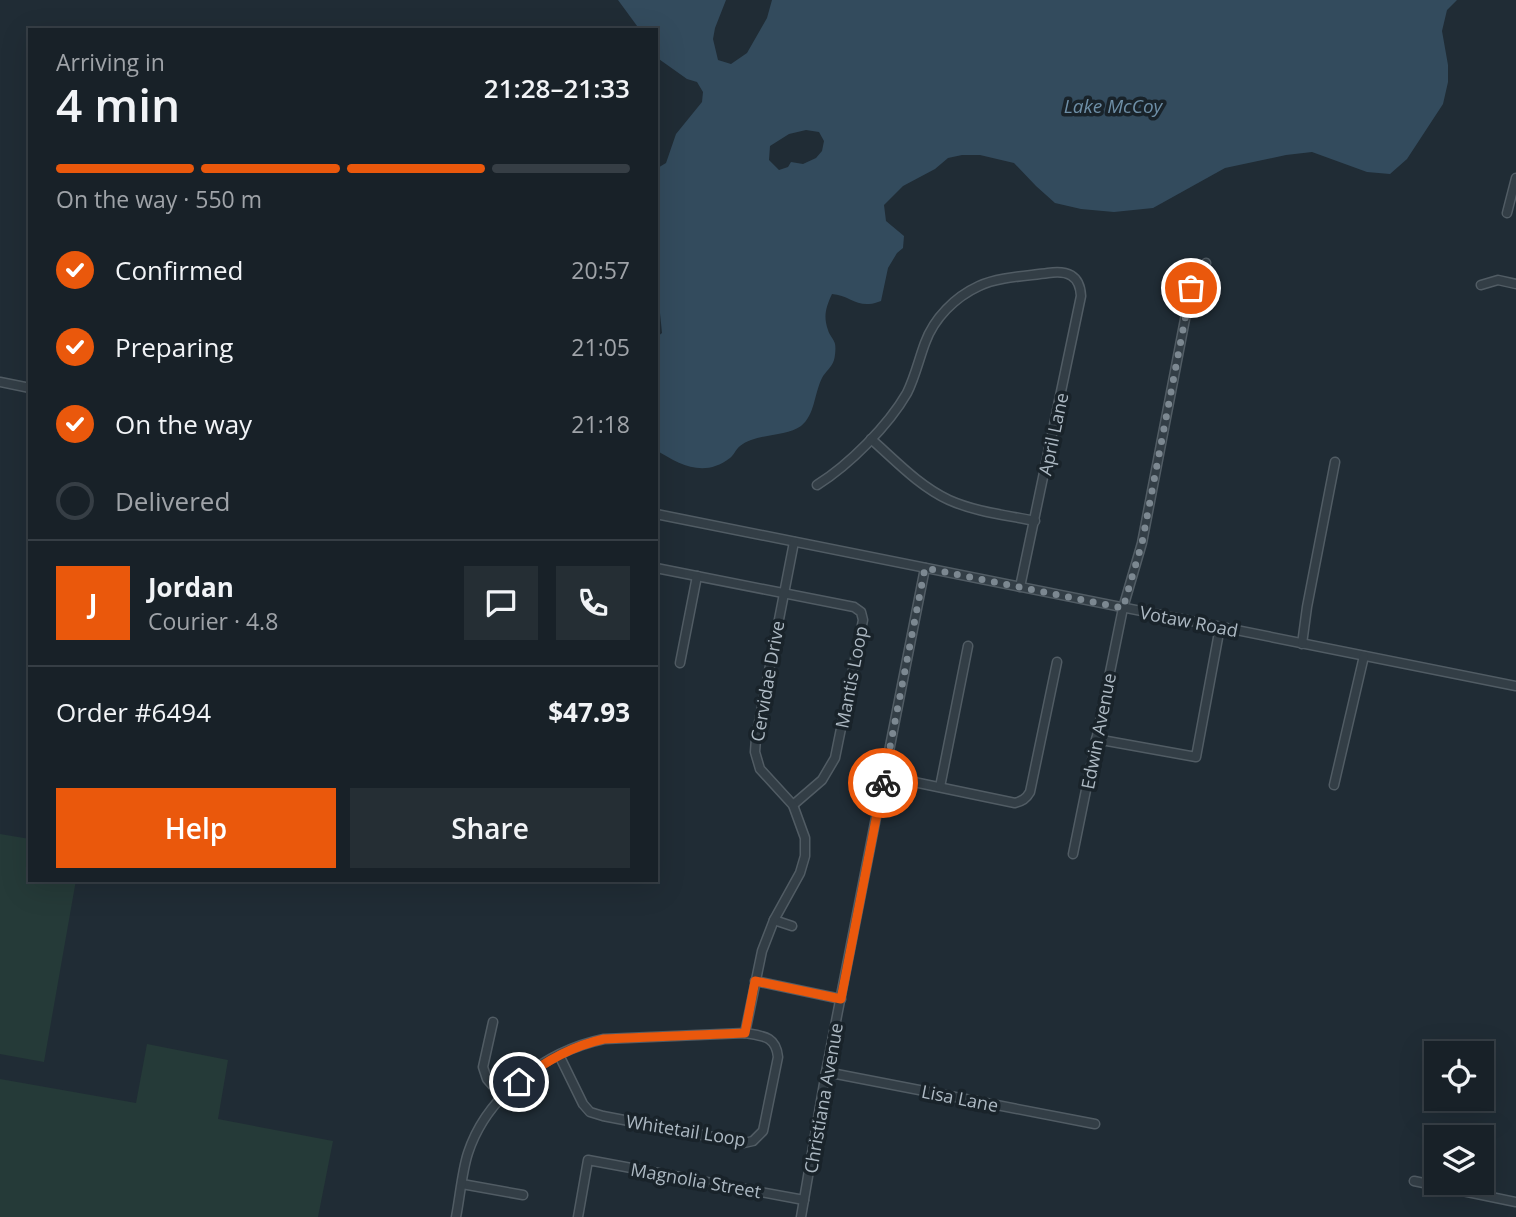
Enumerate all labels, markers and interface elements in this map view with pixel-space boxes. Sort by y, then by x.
text: Arriving in [56,46,165,78]
text: 21:28–21:33 [484,70,630,106]
text: 4 min [56,73,180,135]
water label: Lake McCoy [1064,93,1164,119]
text: On the way · 550 m [56,183,262,215]
icon: check [56,251,94,289]
text: Confirmed [115,252,243,288]
text: 20:57 [571,254,630,286]
pin [1161,258,1221,318]
icon: bag [1172,269,1210,307]
icon: check [56,328,94,366]
text: Preparing [115,329,233,365]
text: 21:05 [571,331,630,363]
street label: April Lane [1033,390,1073,478]
icon: check [56,405,94,443]
text: On the way [115,406,252,442]
text: 21:18 [571,408,630,440]
text: Delivered [115,483,230,519]
button: chat [464,566,538,640]
button: phone [556,566,630,640]
text: Jordan [148,569,234,605]
text: J [89,585,97,621]
street label: Votaw Road [1138,600,1240,642]
text: Courier · 4.8 [148,605,278,637]
street label: Cervidae Drive [745,619,789,743]
street label: Mantis Loop [829,624,873,730]
street label: Edwin Avenue [1075,671,1121,791]
text: Order #6494 [56,694,211,730]
text: $47.93 [548,694,630,730]
courier [848,748,918,818]
icon: bike [864,764,902,802]
button: Help [56,788,336,868]
button: Share [350,788,630,868]
street label: Christiana Avenue [798,1021,848,1175]
map controls [1424,1041,1494,1195]
button: locate [1424,1041,1494,1111]
pin [489,1052,549,1112]
icon: home [500,1063,538,1101]
street label: Lisa Lane [920,1079,1000,1117]
street label: Whitetail Loop [624,1109,748,1151]
button: layers [1424,1125,1494,1195]
street label: Magnolia Street [629,1157,763,1203]

